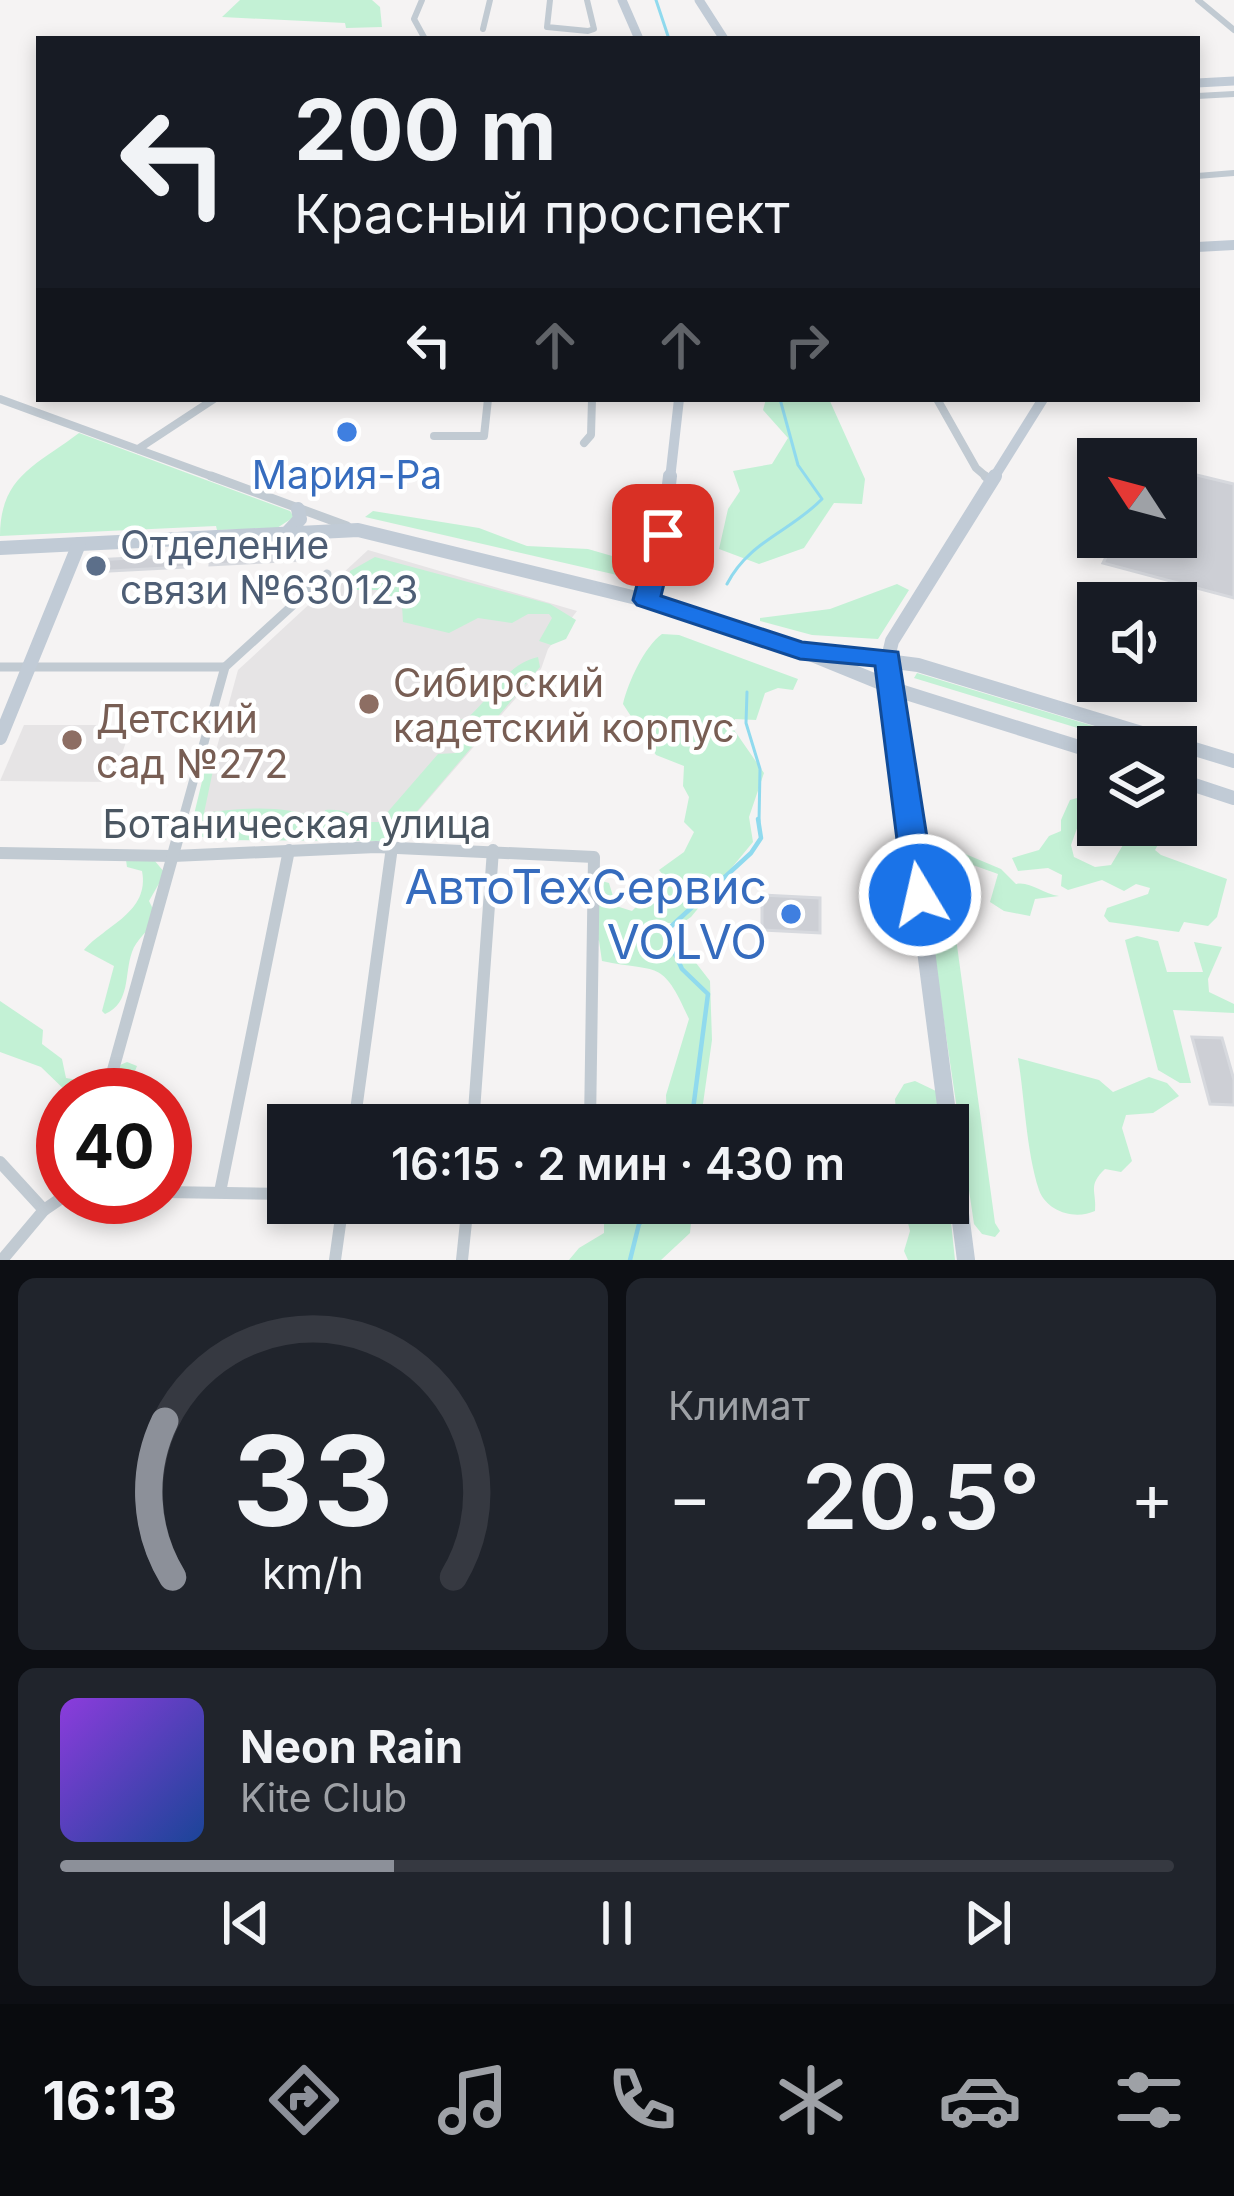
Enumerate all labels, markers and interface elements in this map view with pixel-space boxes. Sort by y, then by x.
text: 200 m [294,79,557,180]
icon: left [96,84,252,240]
text: Красный проспект [294,181,790,246]
icon: left [396,312,462,378]
icon: ahead [522,312,588,378]
icon: ahead [648,312,714,378]
icon: right [774,312,840,378]
marker: Мария-Ра [334,419,360,445]
north arrow [1077,438,1197,558]
map controls [1077,438,1197,846]
place label: Мария-Ра [252,451,442,498]
pin [612,484,714,586]
icon: arrive [630,502,696,568]
place label: Отделение связи №630123 [120,521,418,613]
marker: Отделение связи №630123 [83,553,109,579]
button: sound [1077,582,1197,702]
place label: Сибирский кадетский корпус [393,659,735,751]
marker: Сибирский кадетский корпус [356,691,382,717]
place label: Детский сад №272 [96,695,288,787]
button: layers [1077,726,1197,846]
marker: Детский сад №272 [59,727,85,753]
street label: Ботаническая улица [103,800,491,847]
position arrow [857,832,983,958]
place label: АвтоТехСервис VOLVO [404,857,767,971]
marker: АвтоТехСервис VOLVO [778,901,804,927]
speed limit sign: 40 [36,1068,192,1224]
text: 16:15 · 2 мин · 430 m [391,1136,845,1191]
text: Климат [668,1382,810,1429]
text: 33 [232,1405,394,1556]
text: 20.5° [802,1442,1040,1551]
text: − [668,1457,712,1537]
text: + [1130,1457,1174,1537]
text: km/h [262,1547,364,1599]
text: Neon Rain [240,1719,463,1774]
text: Kite Club [240,1774,407,1821]
icon: previous [213,1890,279,1956]
icon: pause [584,1890,650,1956]
icon: next [955,1890,1021,1956]
icon: directions [262,2058,346,2142]
icon: music [431,2058,515,2142]
icon: phone [600,2058,684,2142]
icon: climate [769,2058,853,2142]
icon: car [938,2058,1022,2142]
icon: filters [1107,2058,1191,2142]
text: 16:13 [43,2068,177,2133]

